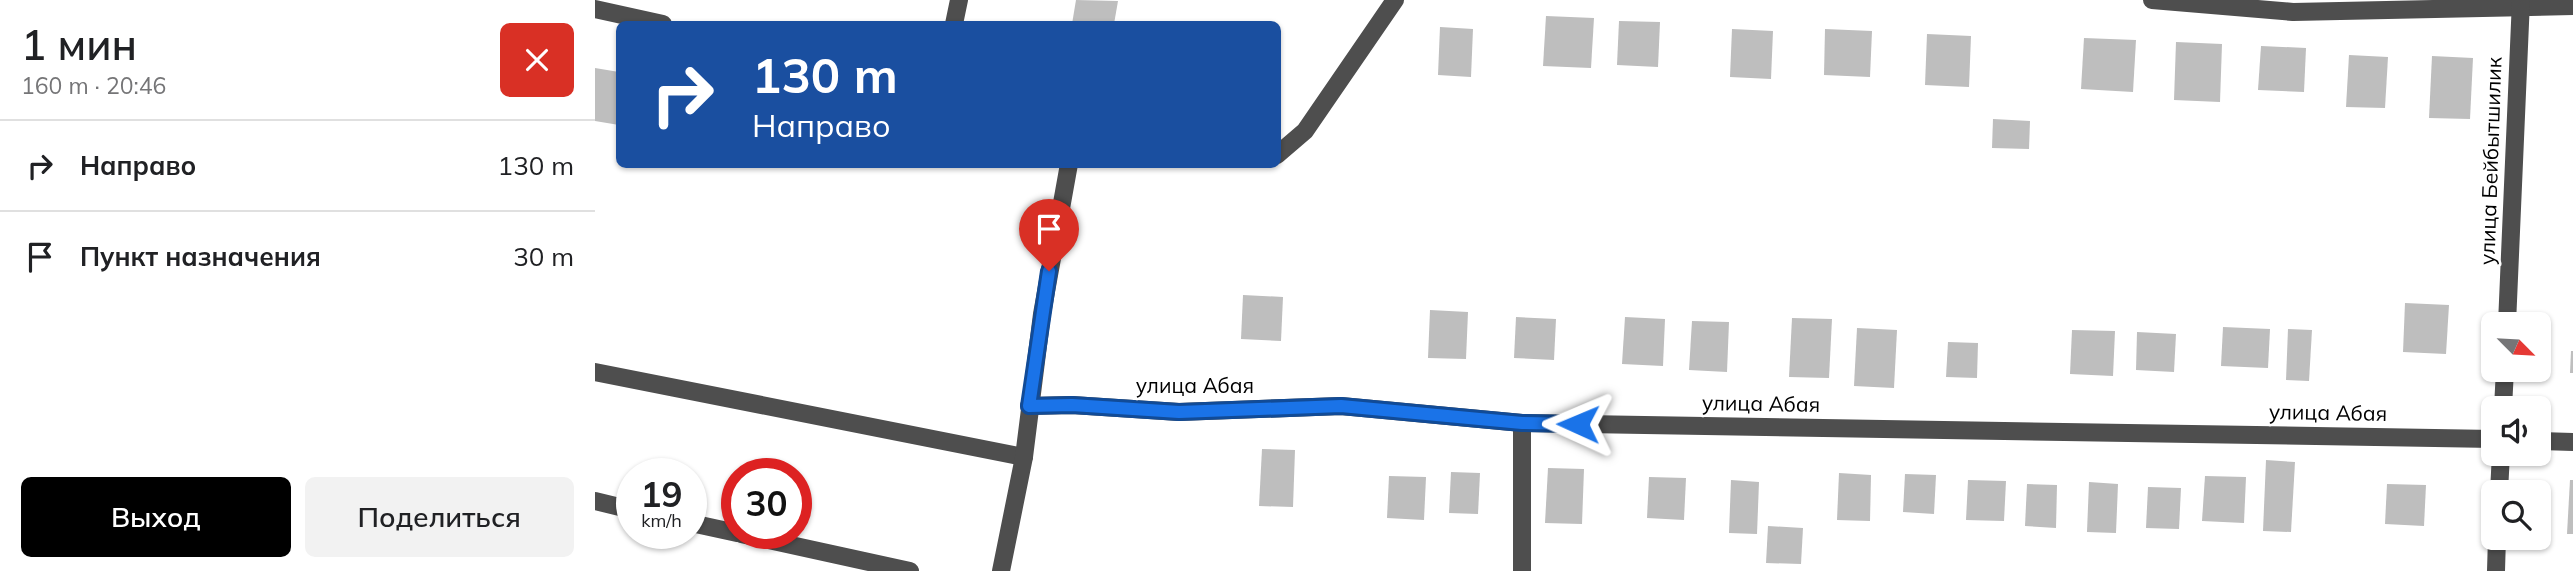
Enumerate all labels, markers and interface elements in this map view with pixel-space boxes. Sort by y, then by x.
text: 1 мин [21,18,137,71]
button: close [500,23,574,97]
text: 130 m [752,44,898,105]
icon: right [637,49,728,140]
street label: улица Бейбытшилик [2473,56,2507,265]
text: 160 m · 20:46 [21,71,166,100]
text: Направо [752,105,891,145]
icon: right [21,147,59,185]
text: Направо [80,149,196,182]
text: 130 m [498,149,574,182]
pin [1019,199,1079,271]
icon: arrive [1030,210,1068,248]
icon: arrive [21,238,59,276]
text: Пункт назначения [80,240,321,273]
text: 30 m [513,240,574,273]
north arrow [2481,312,2551,382]
map controls [2481,312,2551,550]
street label: улица Абая [1136,372,1254,398]
position arrow [1541,387,1615,461]
street label: улица Абая [1702,389,1820,417]
button: sound [2481,396,2551,466]
street label: улица Абая [2269,398,2387,426]
speed limit sign: 30 [721,458,812,549]
text: 19 [640,472,683,516]
button: Выход [21,477,291,557]
button: Поделиться [305,477,574,557]
button: search [2481,480,2551,550]
text: km/h [641,509,682,532]

